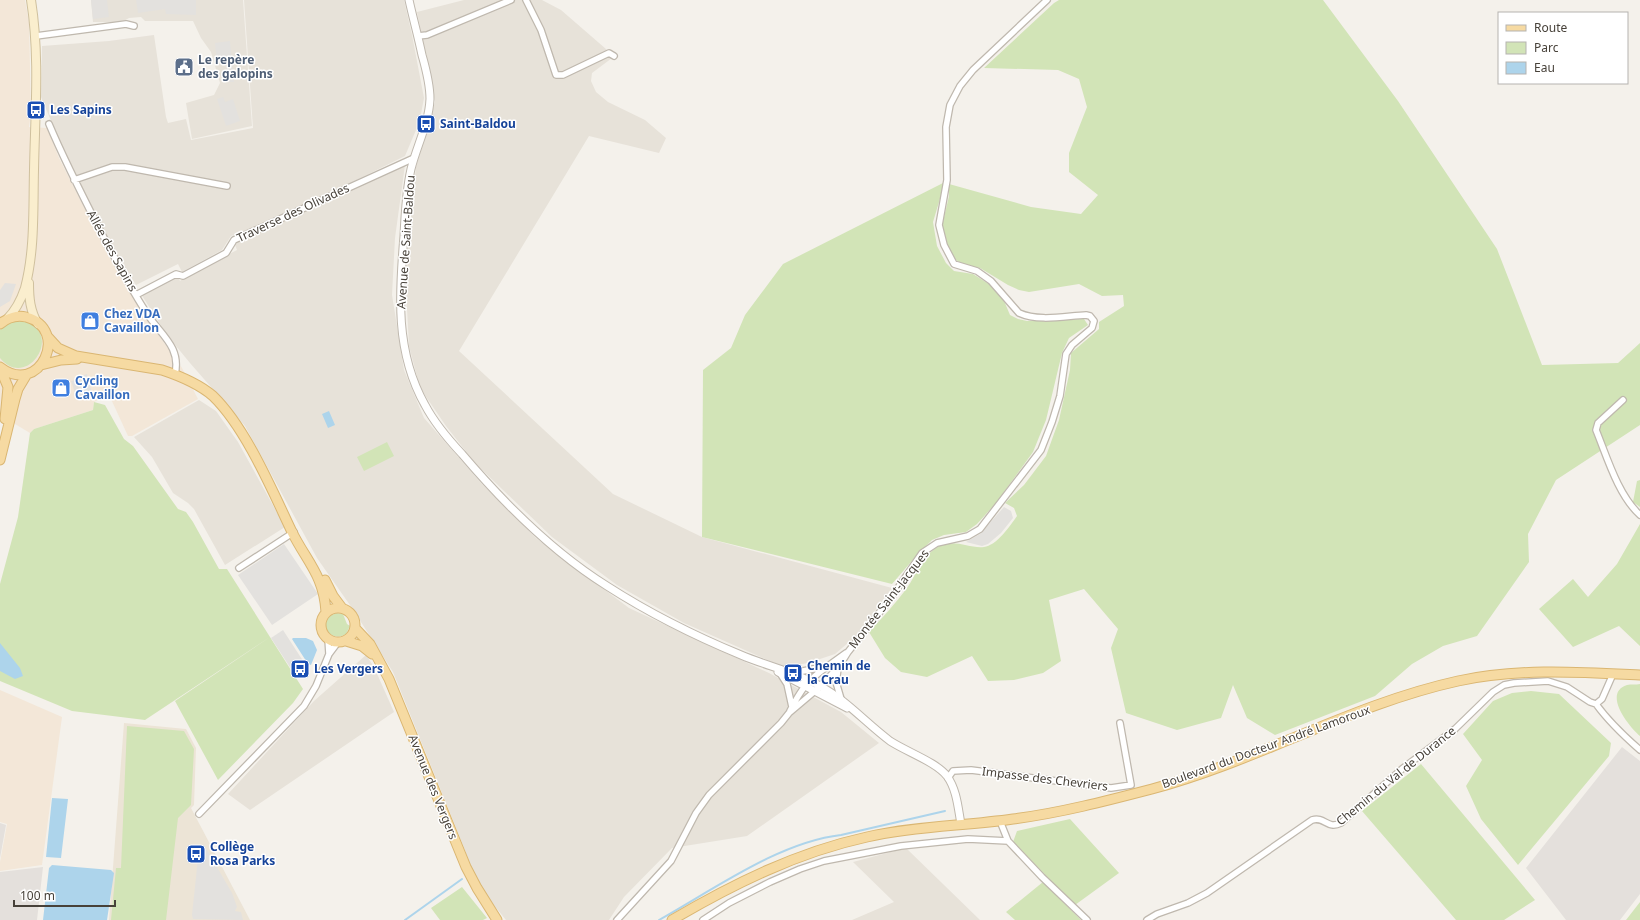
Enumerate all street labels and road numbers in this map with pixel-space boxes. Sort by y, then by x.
street label: Avenue de Saint-Baldou [392,174,419,310]
street label: Traverse des Olivades [234,179,352,246]
street label: Allée des Sapins [83,207,142,295]
street label: Montée Saint-Jacques [844,545,933,652]
street label: Boulevard du Docteur André Lamoroux [1159,701,1373,792]
street label: Chemin du Val de Durance [1332,722,1459,829]
street label: Avenue des Vergers [405,732,462,842]
street label: Impasse des Chevriers [981,762,1109,795]

